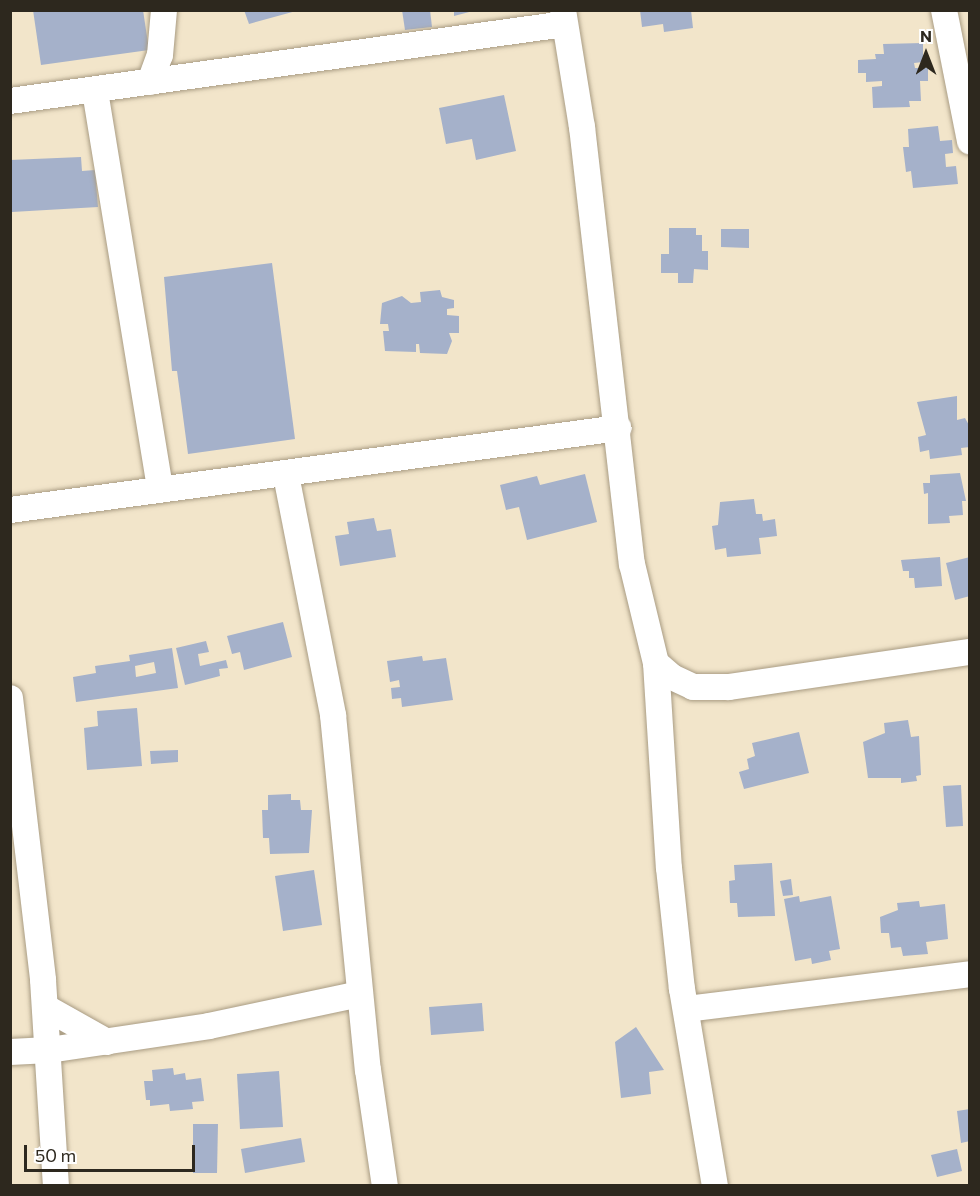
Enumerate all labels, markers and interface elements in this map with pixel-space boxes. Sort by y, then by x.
north arrow [896,24,956,84]
text: N [920,26,932,45]
scale bar [27,1133,198,1171]
text: 50 m [35,1144,76,1166]

